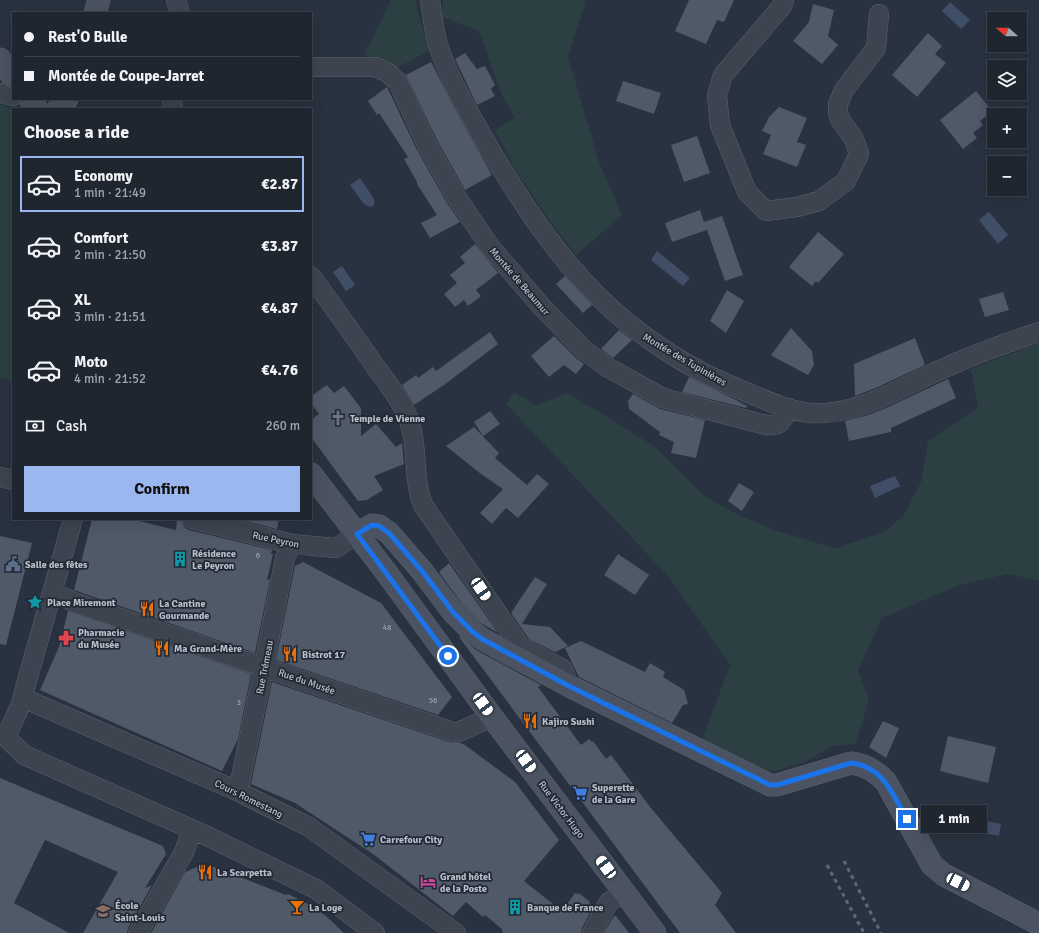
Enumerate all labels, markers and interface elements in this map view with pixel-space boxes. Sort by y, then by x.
north arrow [987,12,1027,52]
map controls [987,12,1027,196]
text: Rest'O Bulle [48,28,127,46]
button: layers [987,60,1027,100]
text: Montée de Coupe-Jarret [48,67,204,85]
button: + [987,108,1027,148]
text: Choose a ride [24,121,129,143]
button: − [987,156,1027,196]
icon: car [26,166,62,202]
text: Economy [74,167,133,185]
text: €2.87 [261,175,298,193]
text: 1 min · 21:49 [74,185,146,201]
icon: car [26,228,62,264]
text: Comfort [74,229,128,247]
text: €3.87 [261,237,298,255]
street label: Montée de Beaumur [487,245,552,318]
text: 2 min · 21:50 [74,247,146,263]
icon: car [26,290,62,326]
text: XL [74,291,91,309]
text: €4.87 [261,299,298,317]
text: 3 min · 21:51 [74,309,146,325]
street label: Montée des Tupinières [640,331,729,389]
icon: car [26,352,62,388]
text: Moto [74,353,108,371]
text: €4.76 [261,361,298,379]
text: 4 min · 21:52 [74,371,146,387]
church icon: Temple de Vienne [329,409,347,427]
place label: Temple de Vienne [350,413,425,425]
icon: cash [24,415,46,437]
text: Cash [56,417,87,435]
text: 260 m [266,418,300,434]
button: Confirm [24,466,300,512]
street label: Rue Peyron [251,529,300,551]
place label: Résidence Le Peyron [192,548,236,572]
building icon: Résidence Le Peyron [171,550,189,568]
house number: 6 [256,550,260,560]
public building icon: Salle des fêtes [4,555,22,573]
place label: Salle des fêtes [25,559,88,571]
car [469,576,493,602]
place icon: Place Miremont [26,593,44,611]
place label: Place Miremont [47,597,116,609]
place label: La Cantine Gourmande [159,598,209,622]
restaurant icon: La Cantine Gourmande [138,600,156,618]
house number: 48 [383,622,391,632]
place label: Pharmacie du Musée [78,627,124,651]
pharmacy icon: Pharmacie du Musée [57,629,75,647]
restaurant icon: Ma Grand-Mère [153,639,171,657]
street label: Rue Trémeau [254,639,276,695]
place label: Ma Grand-Mère [174,643,242,655]
restaurant icon: Bistrot 17 [281,645,299,663]
route start [439,647,457,665]
place label: Bistrot 17 [302,649,346,661]
street label: Rue du Musée [277,667,337,697]
car [471,691,495,717]
house number: 56 [429,695,437,705]
house number: 3 [237,697,241,707]
restaurant icon: Kajiro Sushi [521,712,539,730]
place label: Kajiro Sushi [542,716,595,728]
car [514,748,538,774]
street label: Cours Romestang [212,777,285,821]
street label: Rue Victor Hugo [536,779,587,841]
place label: Superette de la Gare [592,782,636,806]
supermarket icon: Superette de la Gare [571,784,589,802]
callout: 1 min [921,805,987,833]
route end [898,810,916,828]
text: 1 min [938,811,970,827]
supermarket icon: Carrefour City [359,830,377,848]
place label: Carrefour City [380,834,442,846]
car [594,854,618,880]
restaurant icon: La Scarpetta [196,863,214,881]
place label: La Scarpetta [217,867,272,879]
place label: Grand hôtel de la Poste [440,871,491,895]
car [945,871,971,893]
hotel icon: Grand hôtel de la Poste [419,873,437,891]
bar icon: La Loge [288,898,306,916]
building icon: Banque de France [506,898,524,916]
place label: École Saint-Louis [115,899,166,924]
school or university icon: École Saint-Louis [94,902,112,920]
place label: La Loge [309,902,342,914]
place label: Banque de France [527,902,604,914]

